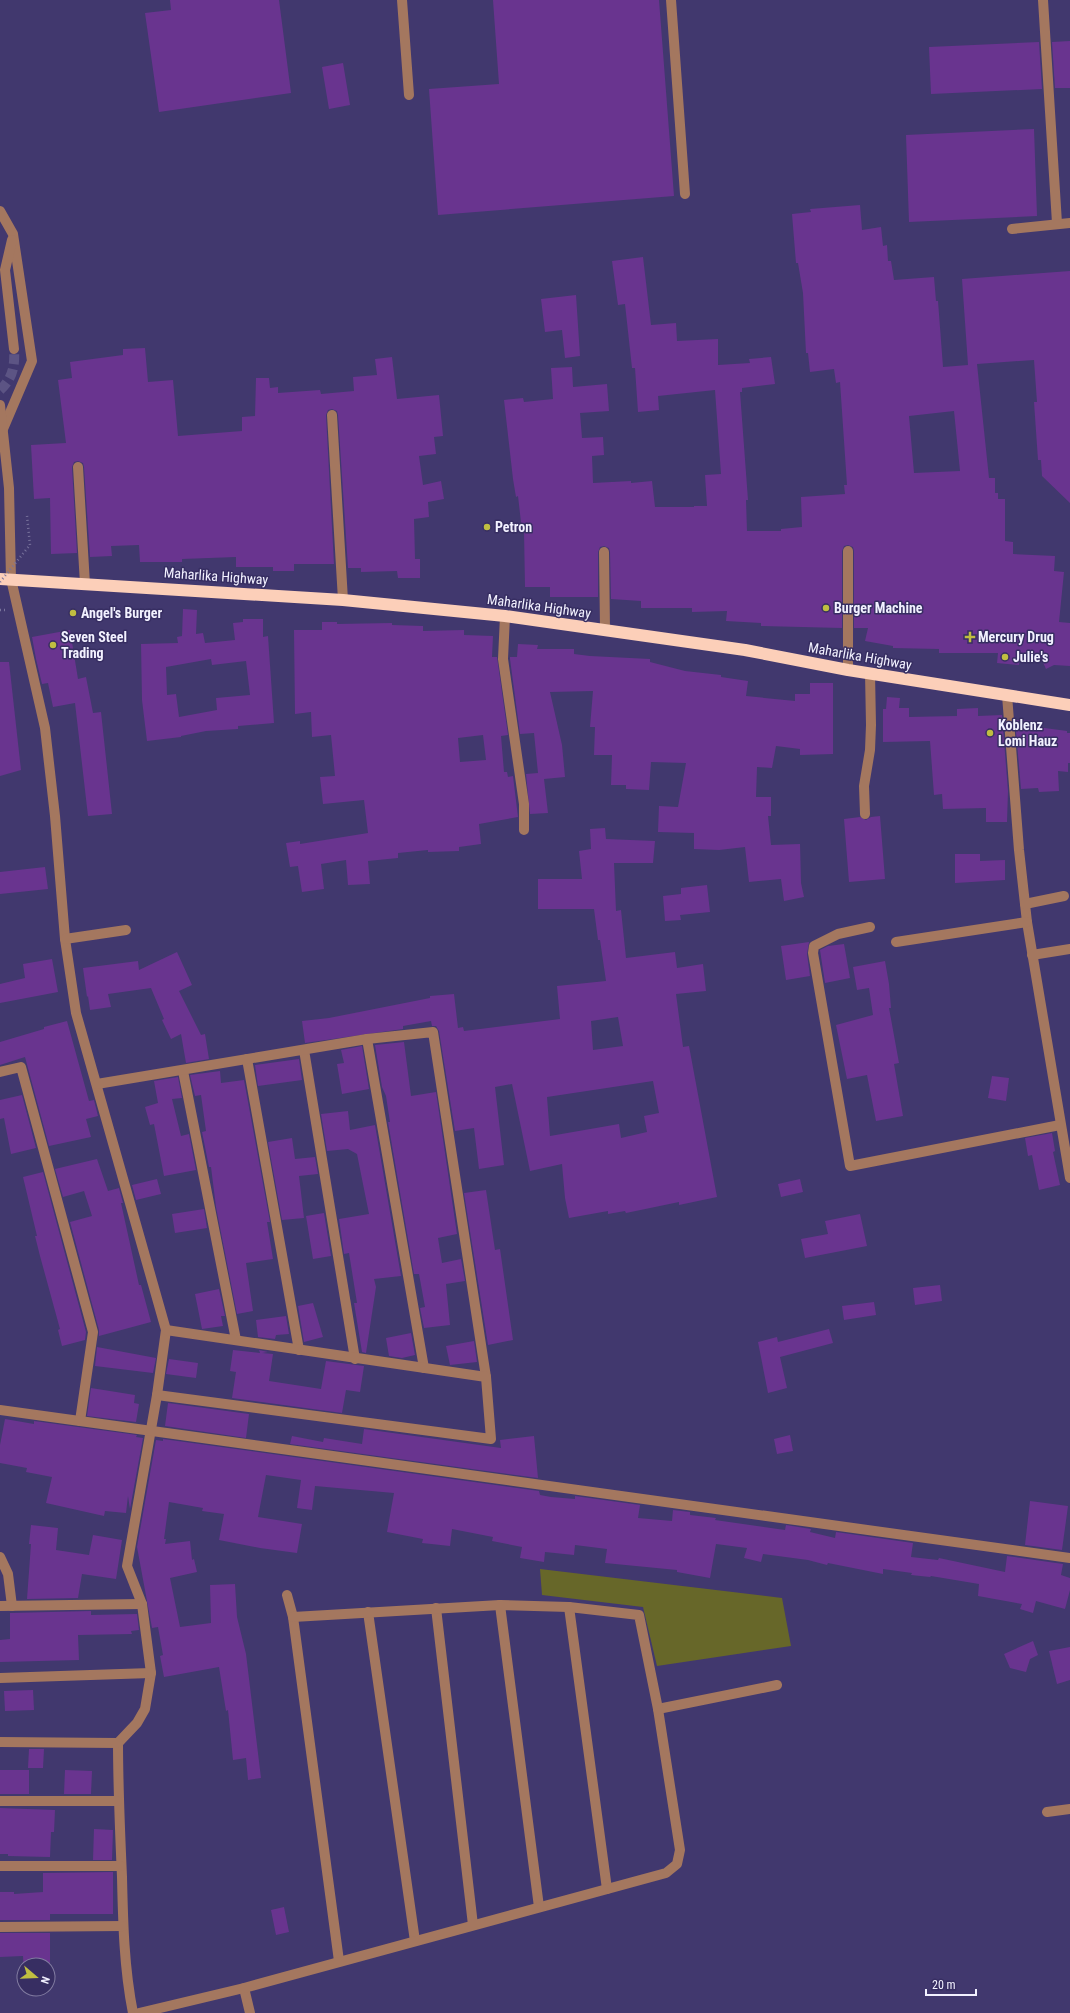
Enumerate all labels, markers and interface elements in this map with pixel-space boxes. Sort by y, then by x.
place label: Petron [495,519,532,535]
marker: Petron [482,522,492,532]
street label: Maharlika Highway [163,564,269,588]
street label: Maharlika Highway [486,591,592,621]
place label: Burger Machine [834,600,923,616]
marker: Burger Machine [821,603,831,613]
place label: Angel's Burger [81,605,162,621]
marker: Angel's Burger [68,608,78,618]
place label: Seven Steel Trading [61,629,127,661]
place label: Mercury Drug [978,629,1054,645]
marker: Mercury Drug [965,632,975,642]
street label: Maharlika Highway [807,639,913,673]
marker: Seven Steel Trading [48,640,58,650]
place label: Julie's [1013,649,1048,665]
marker: Julie's [1000,652,1010,662]
place label: Koblenz Lomi Hauz [998,717,1057,749]
marker: Koblenz Lomi Hauz [985,728,995,738]
north arrow [16,1957,56,1997]
scale bar [926,1971,976,1997]
text: N [38,1975,52,1986]
text: 20 m [932,1978,956,1992]

